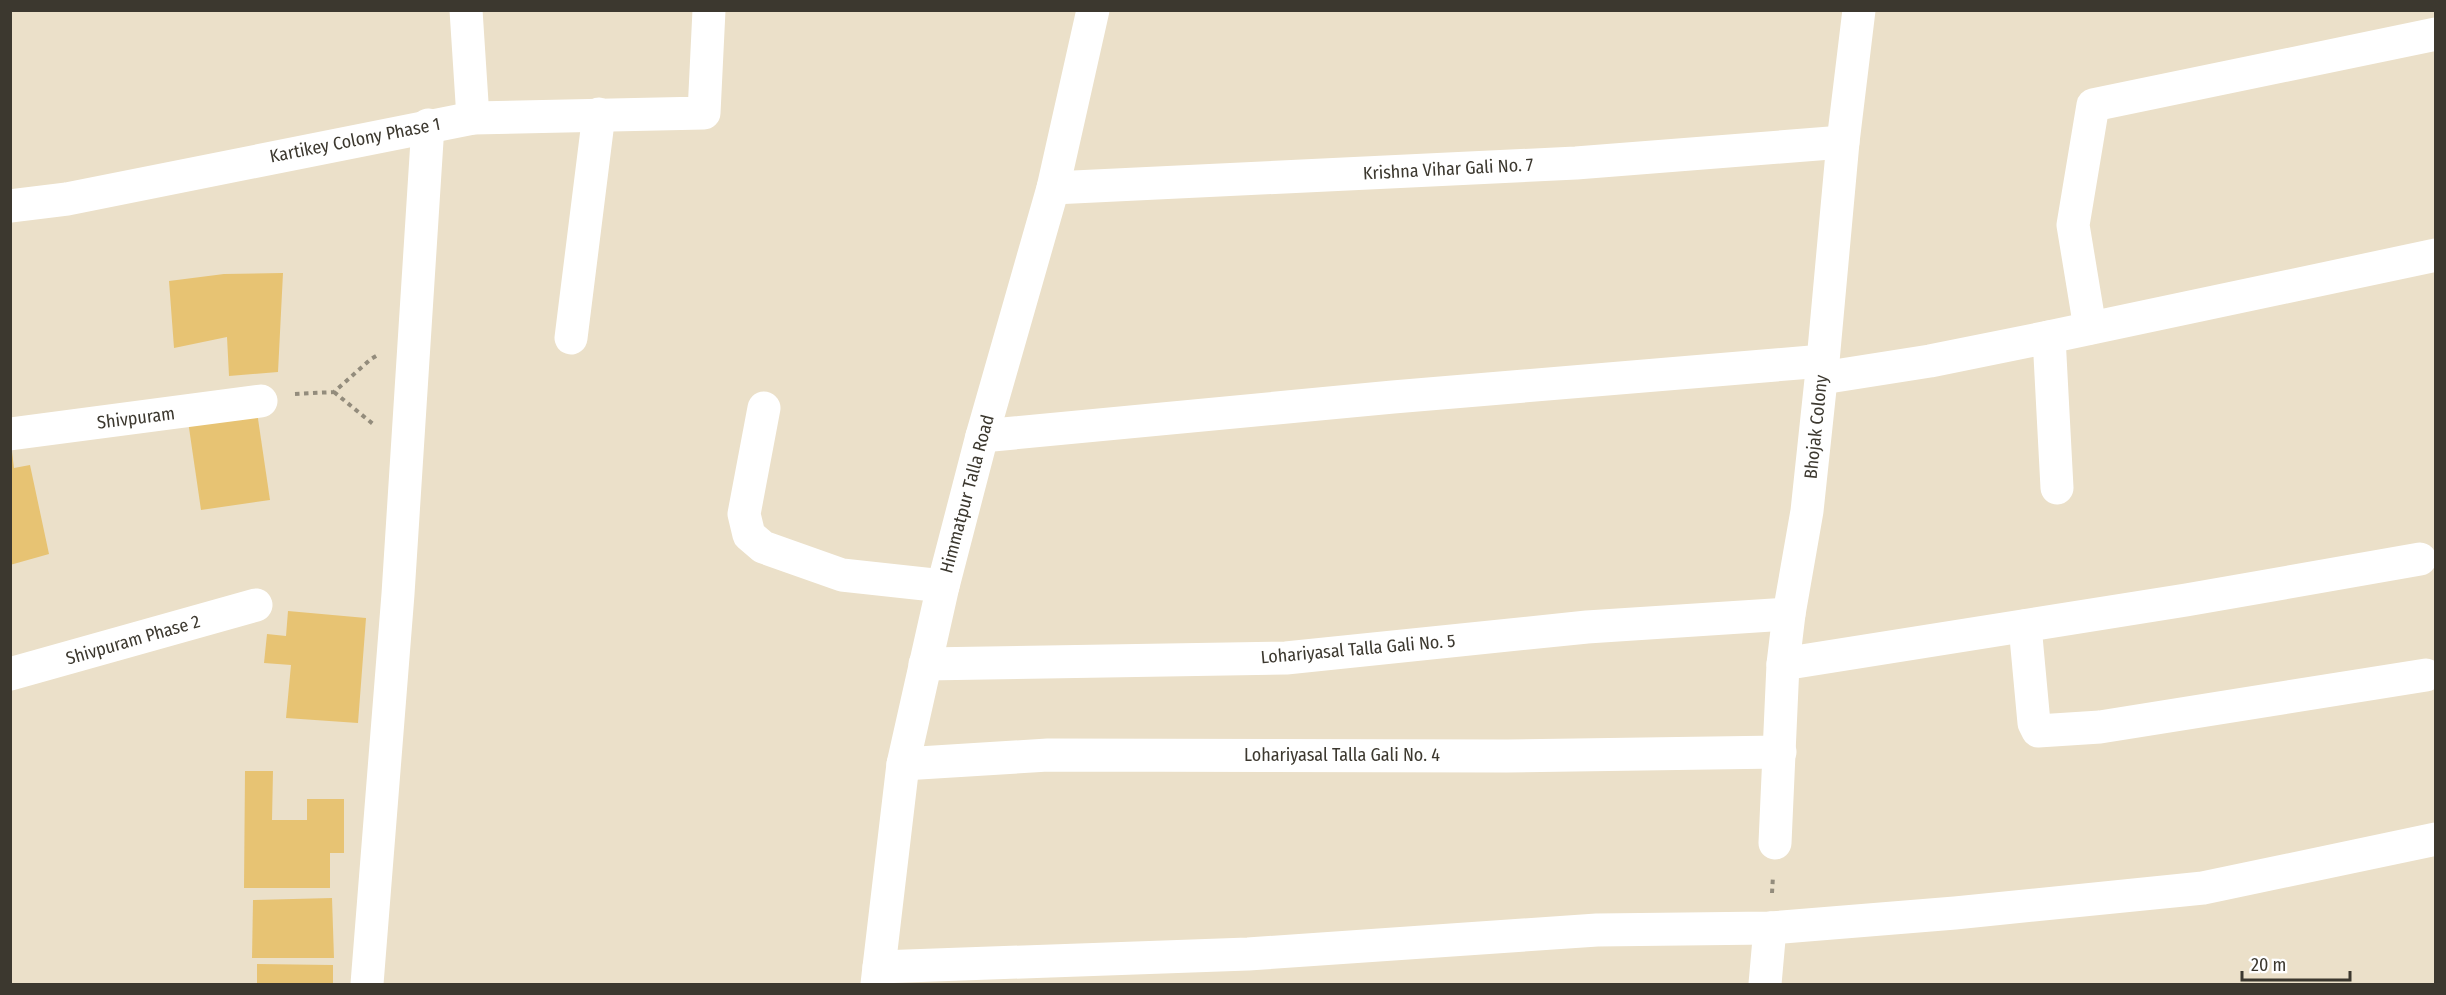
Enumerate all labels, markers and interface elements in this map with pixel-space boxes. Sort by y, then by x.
street label: Kartikey Colony Phase 1 [268,113,442,167]
street label: Krishna Vihar Gali No. 7 [1362,154,1534,184]
street label: Bhojak Colony [1800,374,1832,480]
street label: Shivpuram [96,402,176,434]
street label: Himmatpur Talla Road [935,412,999,576]
street label: Shivpuram Phase 2 [63,610,203,670]
street label: Lohariyasal Talla Gali No. 5 [1260,630,1456,668]
street label: Lohariyasal Talla Gali No. 4 [1244,744,1440,766]
scale bar [2242,944,2350,982]
text: 20 m [2251,954,2286,976]

